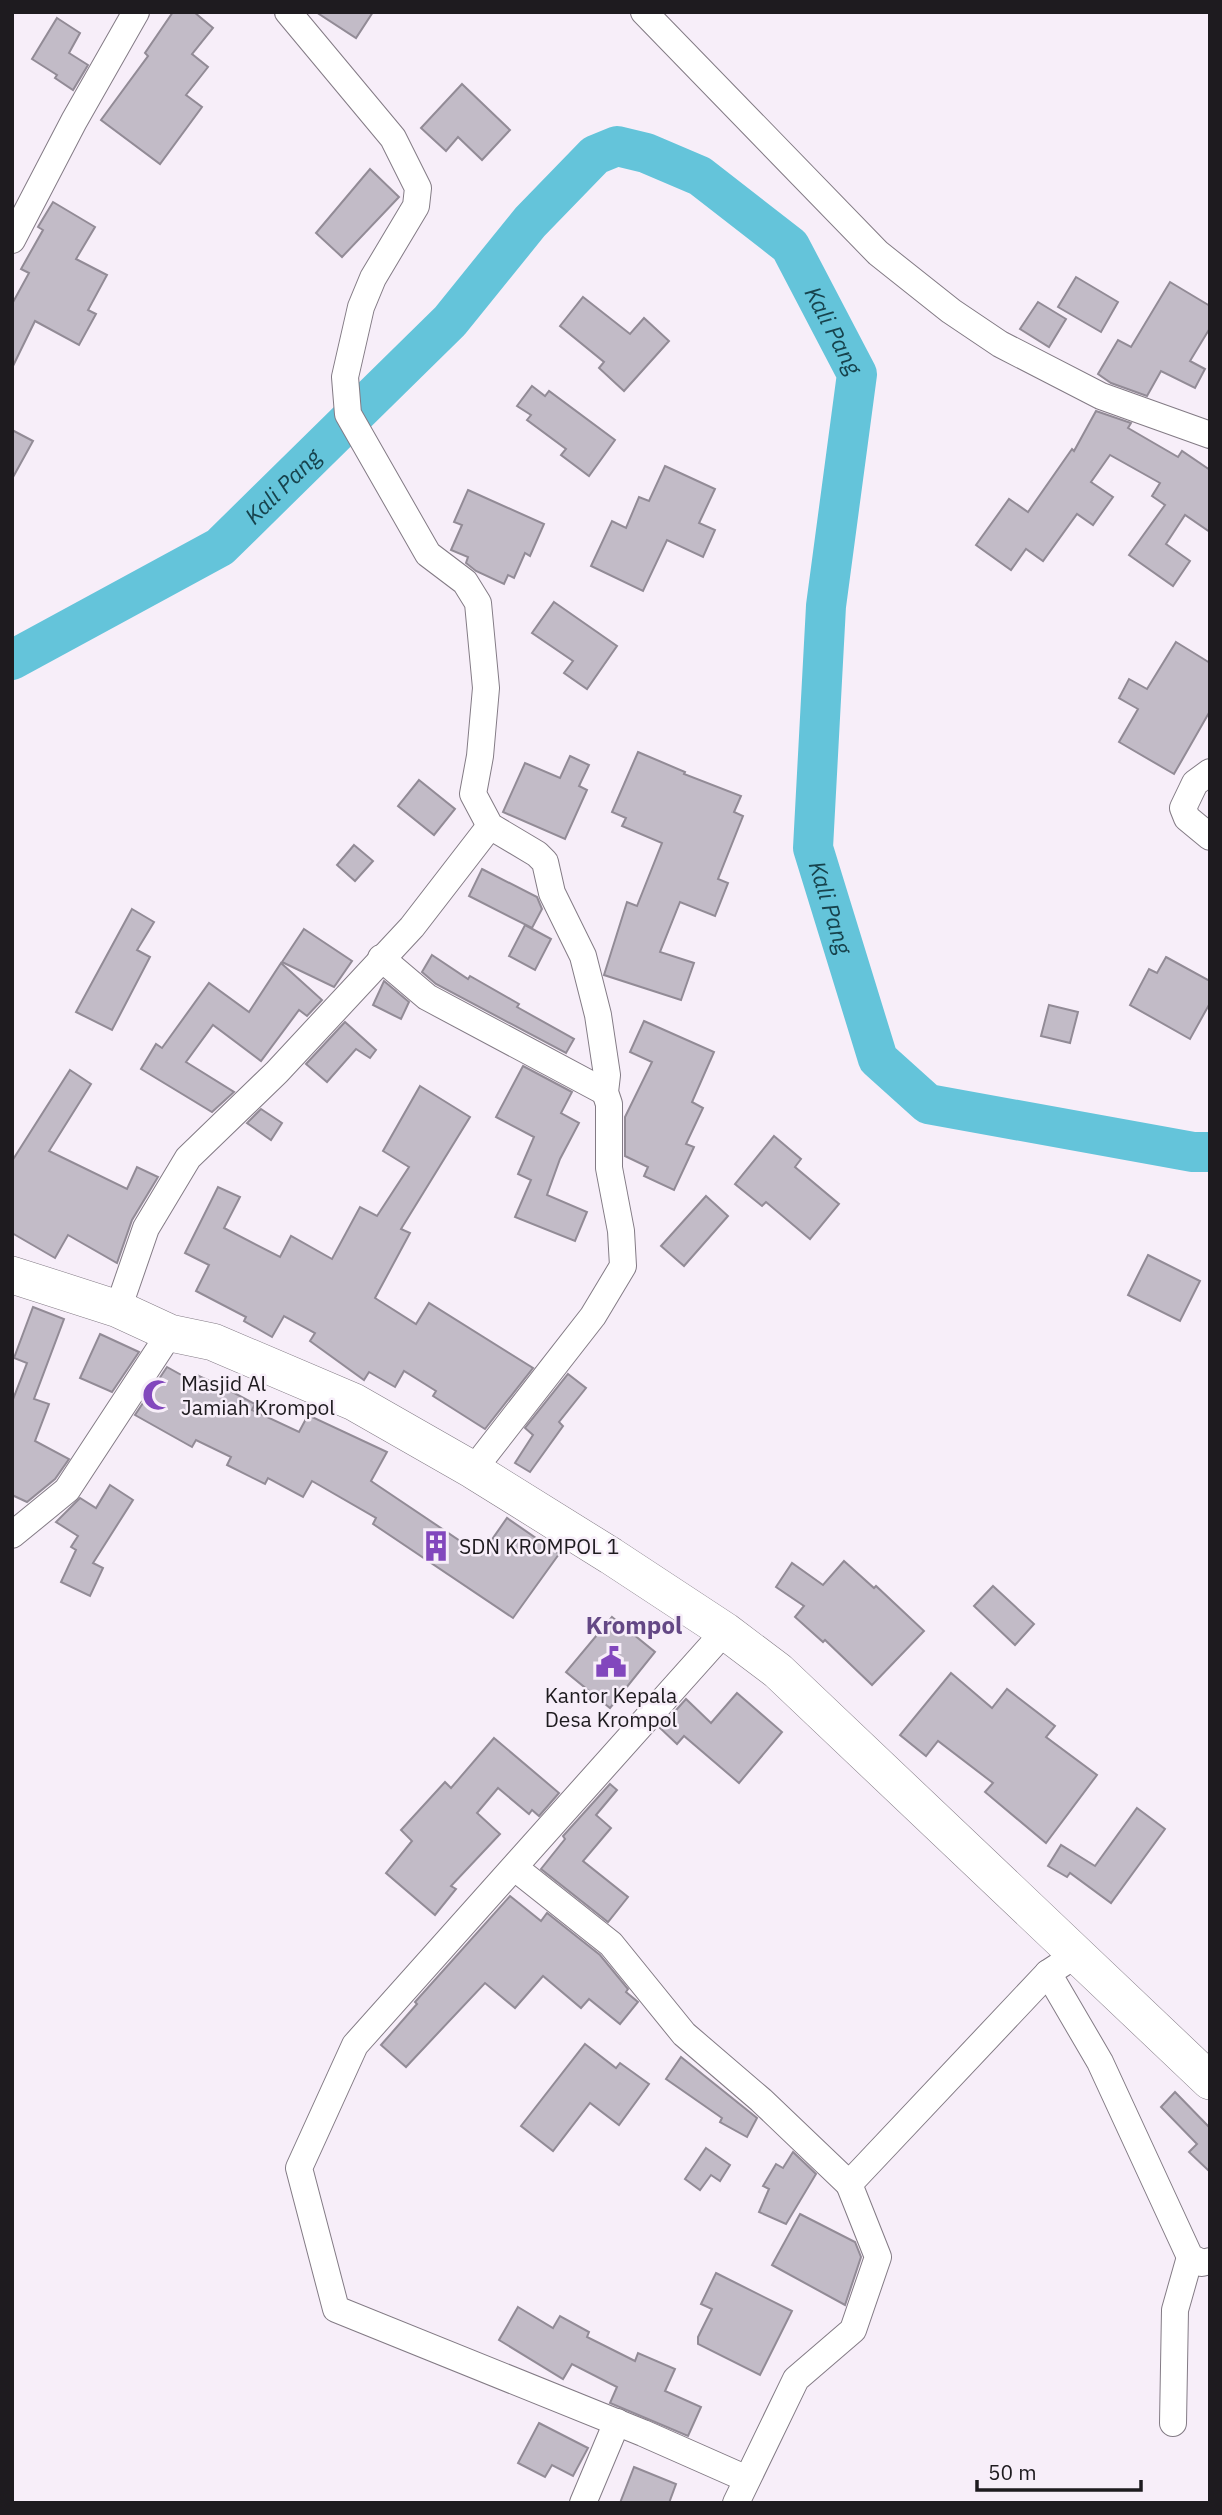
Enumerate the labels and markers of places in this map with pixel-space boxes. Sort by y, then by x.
place label: Masjid Al Jamiah Krompol [181,1369,335,1421]
mosque icon: Masjid Al Jamiah Krompol [141,1378,175,1412]
building icon: SDN KROMPOL 1 [419,1529,453,1563]
place label: SDN KROMPOL 1 [459,1532,619,1560]
public building icon: Kantor Kepala Desa Krompol [594,1645,628,1679]
place label: Kantor Kepala Desa Krompol [545,1681,678,1733]

